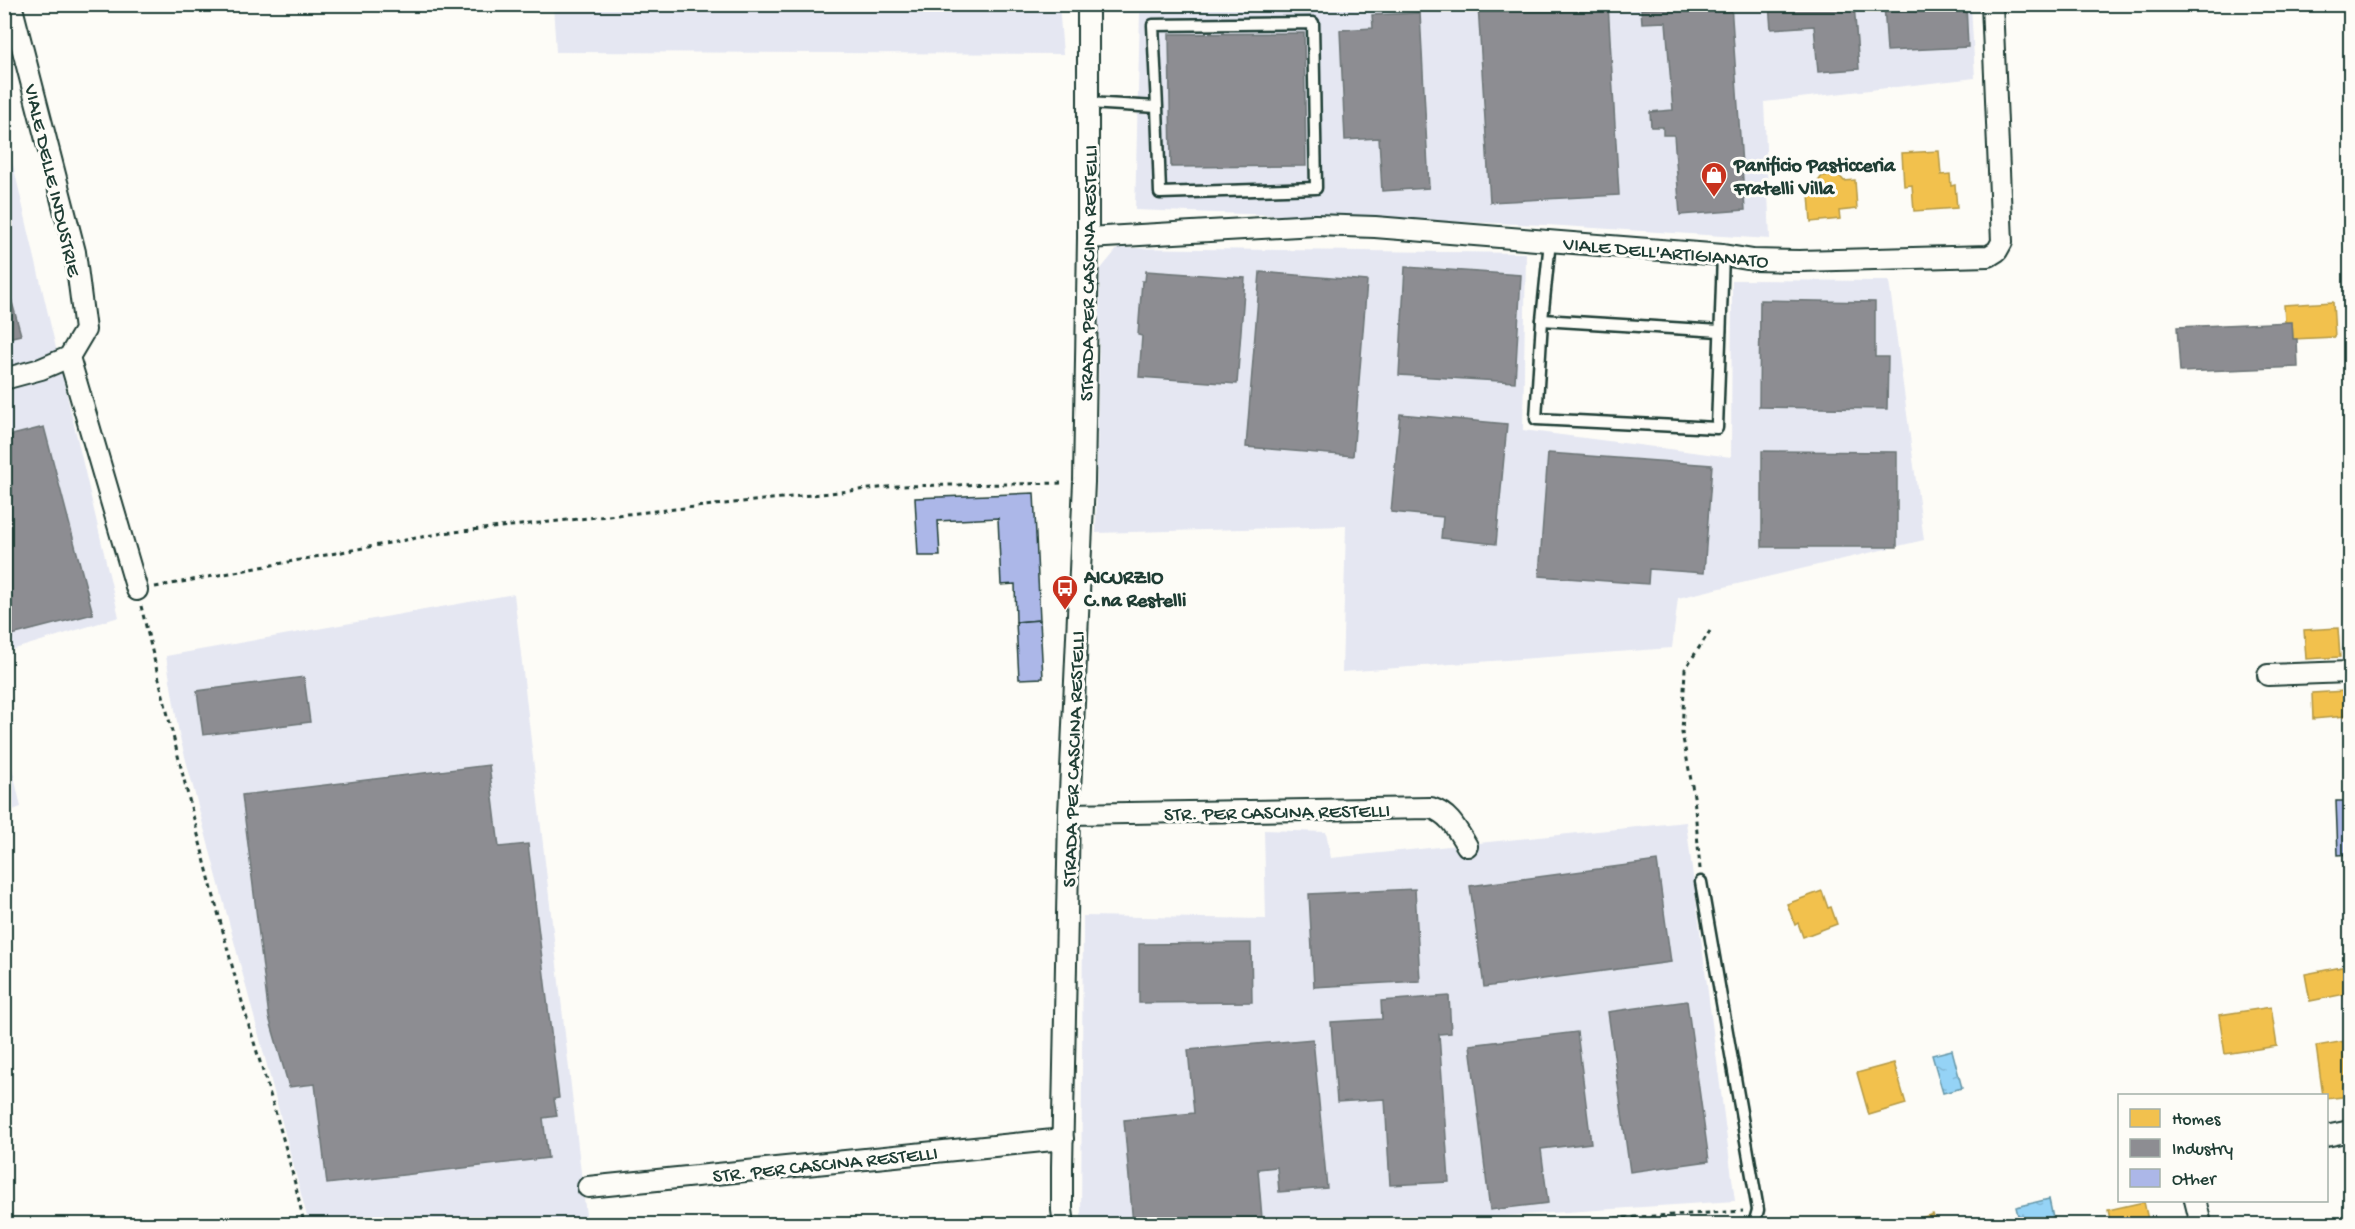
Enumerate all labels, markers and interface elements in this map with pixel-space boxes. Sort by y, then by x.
street label: VIALE DELLE INDUSTRIE [17,81,84,281]
street label: STRADA PER CASCINA RESTELLI [1077,145,1104,402]
place label: Panificio Pasticceria Fratelli Villa [1733,155,1896,202]
shop icon: Panificio Pasticceria Fratelli Villa [1699,160,1729,198]
street label: VIALE DELL'ARTIGIANATO [1561,234,1769,275]
place label: AICURZIO C.na Restelli [1083,568,1186,614]
bus stop icon: AICURZIO C.na Restelli [1050,573,1080,611]
street label: STRADA PER CASCINA RESTELLI [1060,631,1091,888]
street label: STR. PER CASCINA RESTELLI [1164,801,1390,828]
legend [2118,1094,2328,1202]
text: Homes [2172,1110,2222,1131]
text: Industry [2172,1140,2233,1161]
street label: STR. PER CASCINA RESTELLI [712,1143,939,1190]
text: Other [2172,1170,2217,1191]

